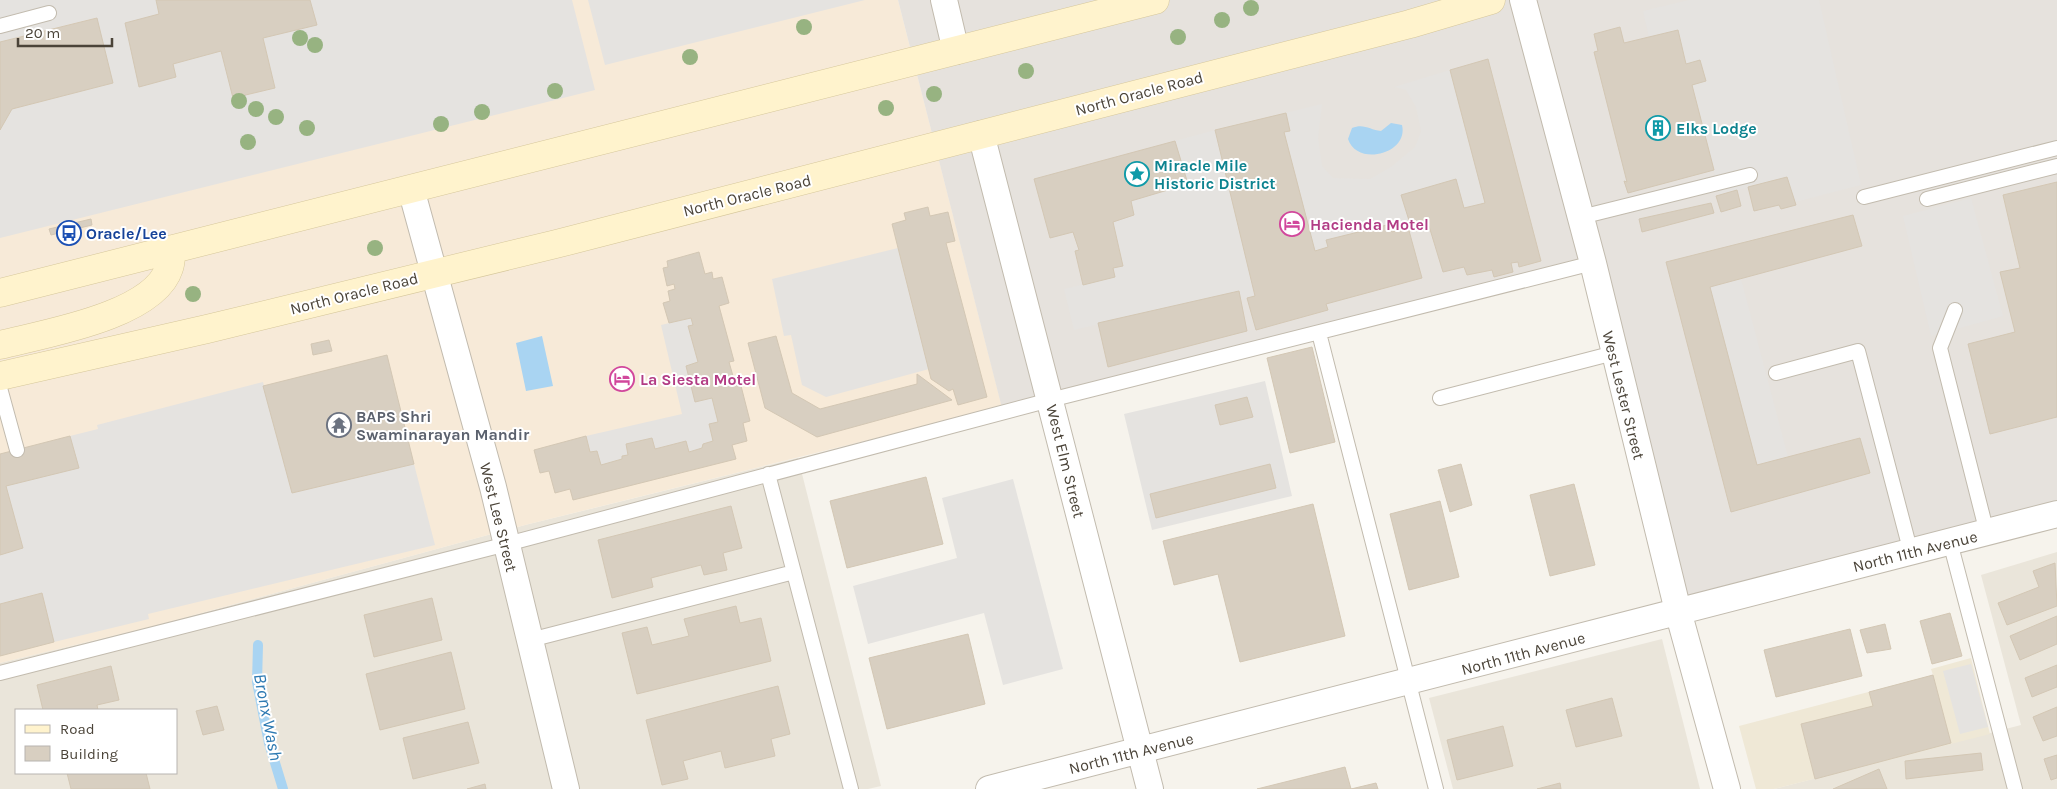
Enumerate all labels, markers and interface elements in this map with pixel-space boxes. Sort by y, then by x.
scale bar [18,15,111,47]
text: 20 m [25,24,60,42]
street label: North Oracle Road [1073,67,1205,120]
building icon: Elks Lodge [1645,115,1671,141]
place label: Elks Lodge [1676,119,1757,138]
place label: Miracle Mile Historic District [1154,156,1276,193]
place icon: Miracle Mile Historic District [1124,161,1150,187]
street label: North Oracle Road [681,170,813,221]
hotel icon: Hacienda Motel [1279,211,1305,237]
place label: Hacienda Motel [1310,215,1429,234]
bus stop icon: Oracle/Lee [56,220,82,246]
place label: Oracle/Lee [86,224,167,243]
street label: North Oracle Road [288,268,420,319]
street label: West Lester Street [1598,329,1649,461]
hotel icon: La Siesta Motel [609,366,635,392]
place label: La Siesta Motel [640,370,756,389]
street label: West Elm Street [1042,402,1089,520]
place label: BAPS Shri Swaminarayan Mandir [356,407,530,444]
temple icon: BAPS Shri Swaminarayan Mandir [326,412,352,438]
street label: West Lee Street [476,461,521,574]
street label: North 11th Avenue [1851,527,1979,576]
street label: North 11th Avenue [1459,628,1587,679]
water label: Bronx Wash [249,672,287,762]
legend [15,709,178,774]
text: Road [60,720,95,738]
street label: North 11th Avenue [1067,729,1195,778]
text: Building [60,745,118,763]

